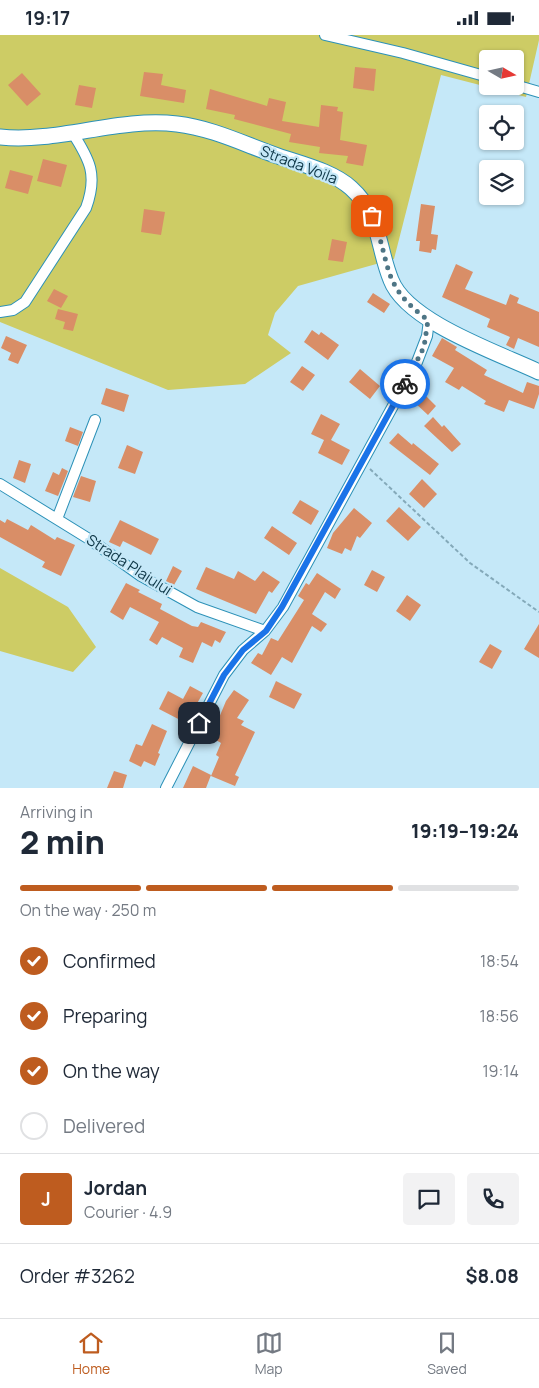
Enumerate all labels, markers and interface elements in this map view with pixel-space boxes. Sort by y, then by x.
text: 19:17 [25,5,70,31]
north arrow [479,50,524,95]
map controls [479,50,524,205]
button: locate [479,105,524,150]
street label: Strada Voila [257,140,341,189]
button: layers [479,160,524,205]
pin [351,195,393,237]
icon: bag [358,202,386,230]
courier [380,359,430,409]
icon: bike [391,370,419,398]
street label: Strada Plaiului [82,529,176,600]
pin [178,702,220,744]
icon: home [185,709,213,737]
text: Arriving in [20,801,93,823]
text: 19:19–19:24 [411,818,519,844]
text: 2 min [20,820,105,864]
text: On the way · 250 m [20,899,156,921]
icon: check [20,947,48,975]
text: Confirmed [63,948,156,974]
text: 18:54 [480,950,519,972]
icon: check [20,1002,48,1030]
text: Preparing [63,1003,148,1029]
text: 18:56 [480,1005,519,1027]
icon: check [20,1057,48,1085]
text: On the way [63,1058,160,1084]
text: 19:14 [482,1060,519,1082]
text: Delivered [63,1113,145,1139]
button: chat [403,1173,455,1225]
button: phone [467,1173,519,1225]
text: Jordan [84,1175,147,1201]
text: J [41,1186,51,1212]
text: Courier · 4.9 [84,1201,172,1223]
text: Order #3262 [20,1263,135,1289]
text: $8.08 [466,1263,519,1289]
tab: Home [72,1329,110,1378]
tab: Map [255,1329,283,1378]
tab: Saved [427,1329,467,1378]

